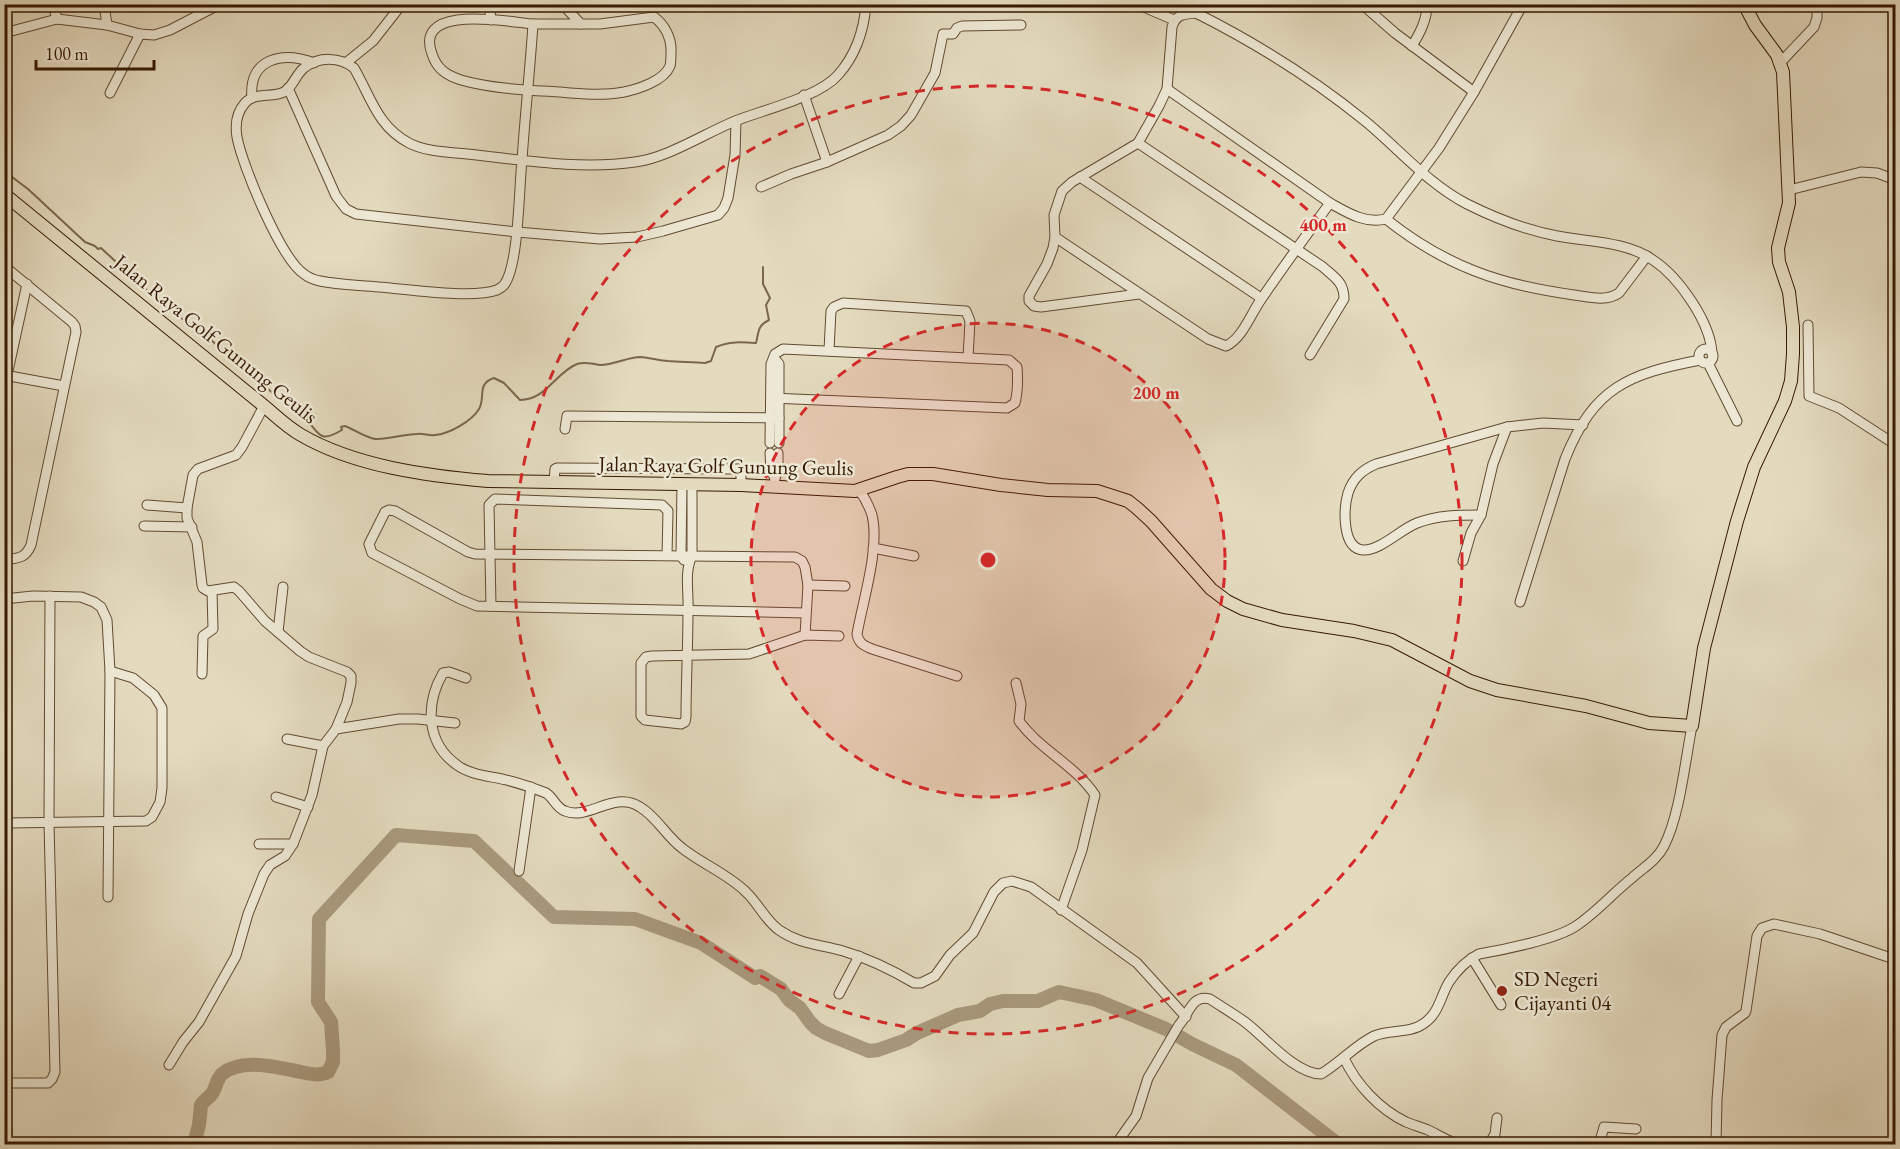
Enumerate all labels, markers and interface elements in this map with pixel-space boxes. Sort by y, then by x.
scale bar [36,33,154,71]
text: 100 m [45,42,89,65]
text: 400 m [1299,213,1347,236]
street label: Jalan Raya Golf Gunung Geulis [107,247,324,429]
text: 200 m [1132,381,1180,404]
street label: Jalan Raya Golf Gunung Geulis [596,450,854,481]
centre of rings [978,550,998,570]
place label: SD Negeri Cijayanti 04 [1514,965,1612,1016]
marker: SD Negeri Cijayanti 04 [1495,984,1509,998]

